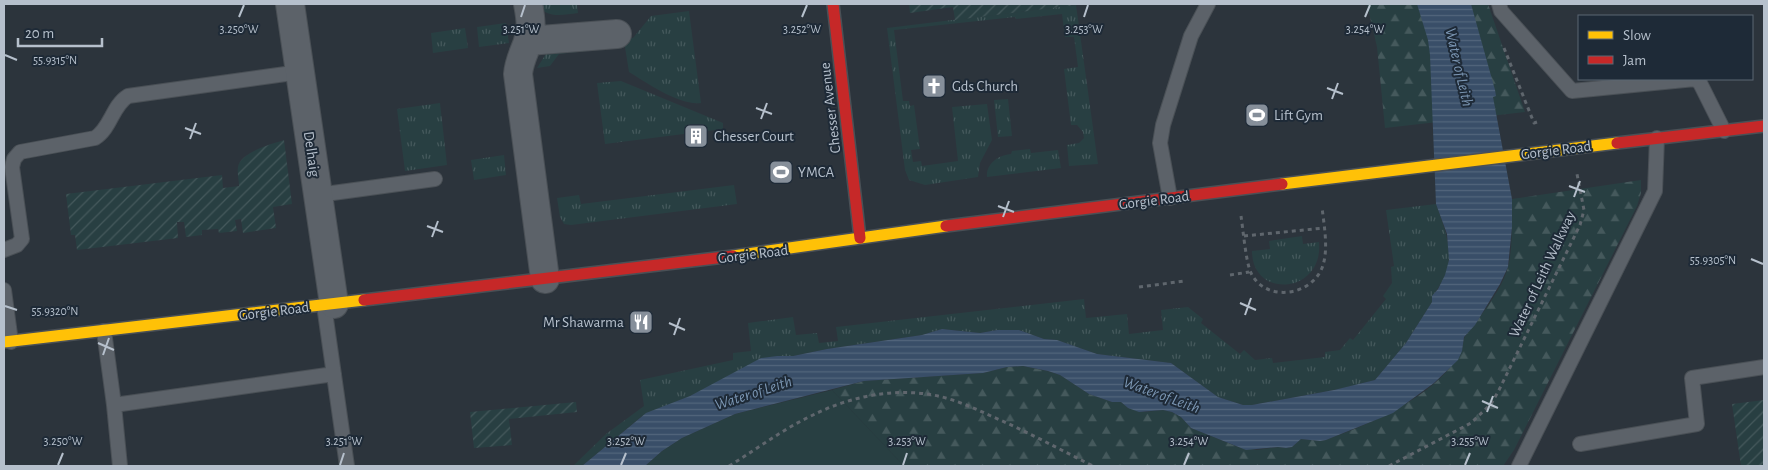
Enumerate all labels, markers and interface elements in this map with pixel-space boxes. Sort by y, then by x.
scale bar [18,15,101,47]
legend [1578,15,1753,80]
text: 3.250°W [220,23,259,35]
text: 3.251°W [503,23,540,35]
text: 3.252°W [783,23,821,35]
text: 3.253°W [1065,23,1103,35]
text: 3.254°W [1346,23,1384,35]
text: 20 m [25,26,54,41]
water label: Water of Leith [1442,26,1476,108]
text: Slow [1623,28,1651,43]
text: Jam [1623,53,1646,68]
text: 55.9315°N [33,54,77,66]
street label: Chesser Avenue [817,61,844,154]
church icon: Gds Church [921,73,947,99]
place label: Gds Church [952,79,1018,94]
sports icon: Lift Gym [1244,102,1270,128]
place label: Lift Gym [1274,108,1323,123]
building icon: Chesser Court [683,123,709,149]
place label: Chesser Court [714,129,794,144]
street label: Delhaig [301,130,322,179]
street label: Gorgie Road [1520,139,1592,162]
sports icon: YMCA [768,159,794,185]
place label: YMCA [798,165,835,180]
street label: Gorgie Road [1118,189,1190,212]
street label: Water of Leith Walkway [1507,208,1578,340]
street label: Gorgie Road [717,243,789,266]
text: 55.9305°N [1690,254,1736,266]
street label: Gorgie Road [238,300,310,323]
text: 55.9320°N [32,305,78,317]
restaurant icon: Mr Shawarma [628,309,654,335]
place label: Mr Shawarma [543,315,624,330]
water label: Water of Leith [713,373,794,413]
water label: Water of Leith [1121,374,1202,416]
text: 3.250°W [44,435,83,447]
text: 3.251°W [326,435,363,447]
text: 3.252°W [607,435,645,447]
text: 3.253°W [888,435,926,447]
text: 3.254°W [1170,435,1208,447]
text: 3.255°W [1451,435,1489,447]

